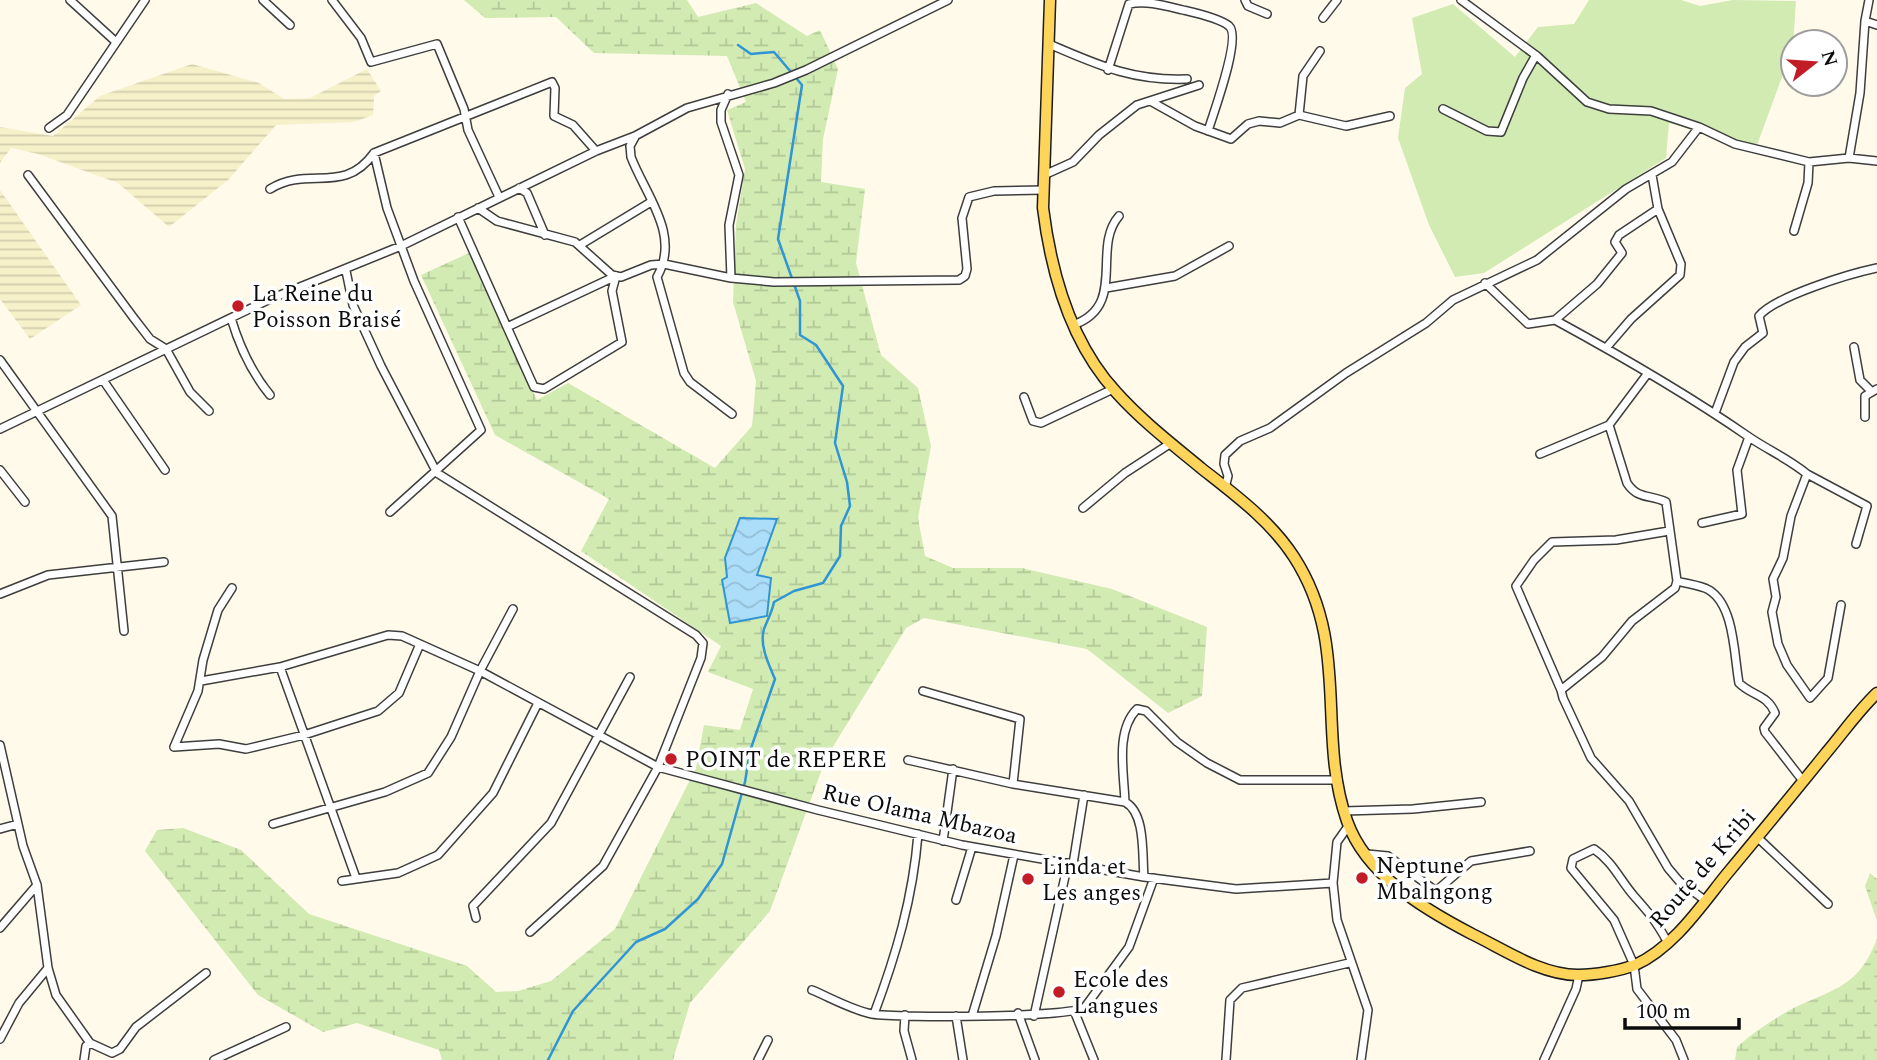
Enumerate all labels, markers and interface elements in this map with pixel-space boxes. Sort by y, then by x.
north arrow [1779,28,1849,98]
text: N [1813,47,1845,70]
place label: La Reine du Poisson Braisé [252,277,401,338]
marker: La Reine du Poisson Braisé [230,298,246,314]
place label: POINT de REPERE [685,743,887,778]
marker: POINT de REPERE [663,751,679,767]
street label: Rue Olama Mbazoa [819,775,1021,854]
street label: Route de Kribi [1641,802,1765,936]
place label: Neptune Mbalngong [1376,849,1493,910]
place label: Linda et Les anges [1042,850,1141,911]
marker: Neptune Mbalngong [1354,870,1370,886]
marker: Linda et Les anges [1020,871,1036,887]
place label: Ecole des Langues [1073,963,1169,1024]
marker: Ecole des Langues [1051,984,1067,1000]
scale bar [1625,986,1739,1030]
text: 100 m [1636,996,1691,1028]

